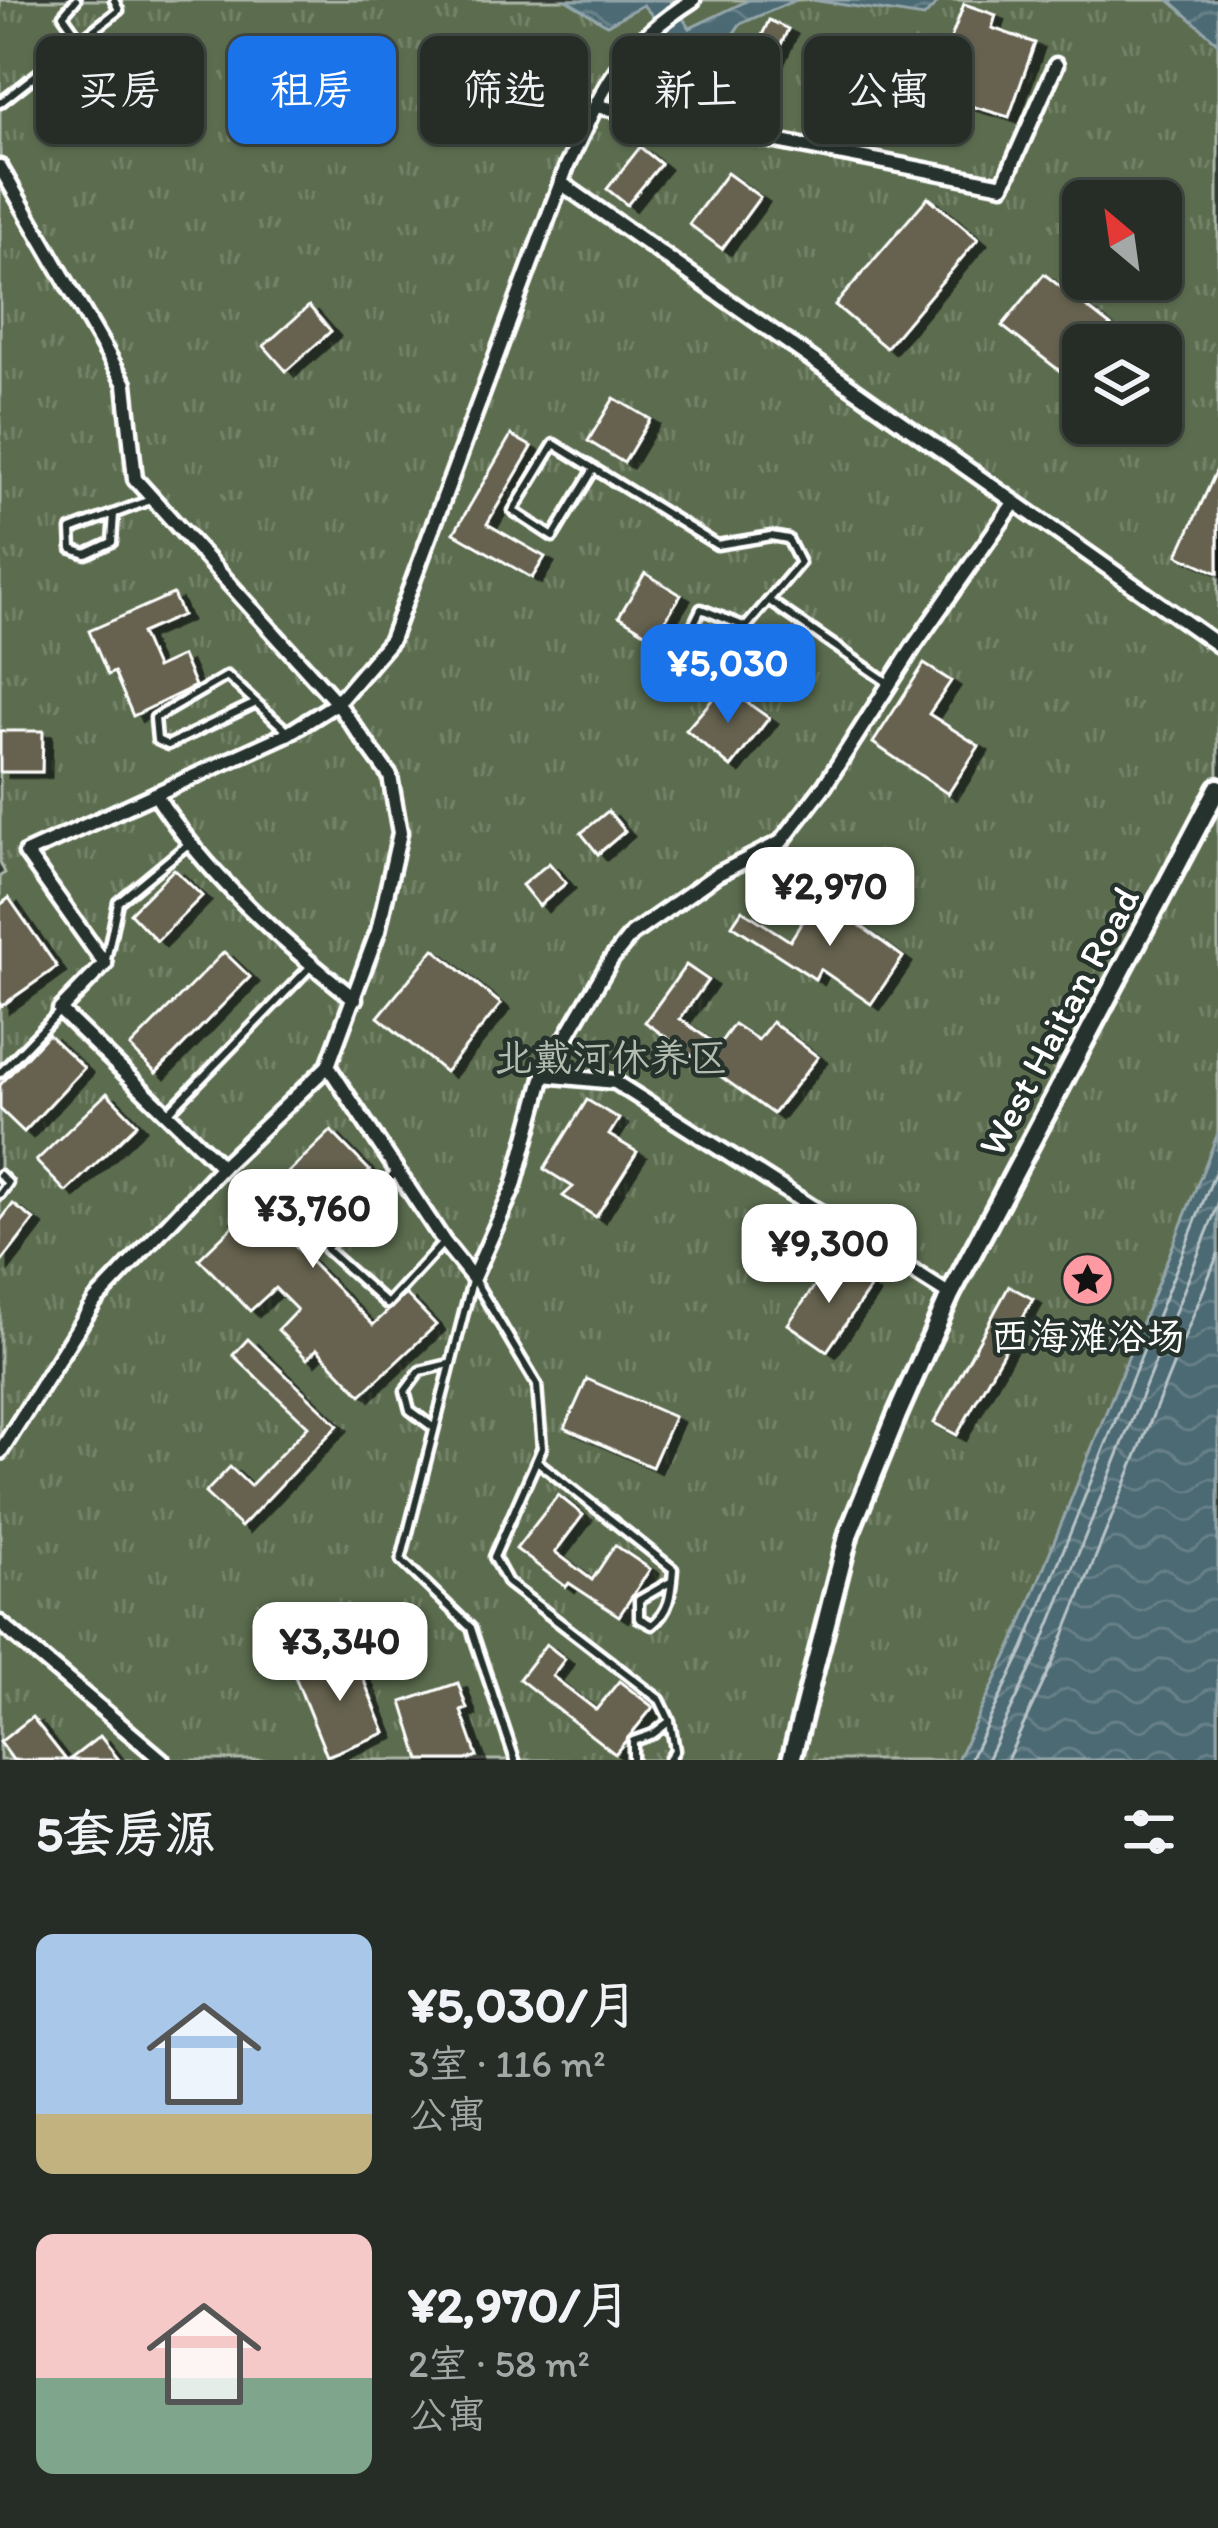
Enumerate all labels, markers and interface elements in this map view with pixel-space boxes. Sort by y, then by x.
chip: 买房 [36,36,204,144]
chip: 租房 [228,36,396,144]
chip: 筛选 [420,36,588,144]
chip: 新上 [612,36,780,144]
chip: 公寓 [804,36,972,144]
north arrow [1062,180,1182,300]
map controls [1062,180,1182,444]
button: layers [1062,324,1182,444]
pin: ¥5,030 [630,624,826,726]
text: ¥5,030 [668,639,788,686]
pin: ¥2,970 [732,847,928,949]
text: ¥2,970 [772,862,888,909]
street label: West Haitan Road [968,879,1149,1164]
park label: 北戴河休养区 [494,1034,728,1081]
pin: ¥3,760 [215,1169,411,1271]
text: ¥3,760 [255,1184,371,1231]
pin: ¥9,300 [731,1204,927,1306]
text: ¥9,300 [769,1219,889,1266]
place icon: 西海滩浴场 [1060,1251,1116,1307]
place label: 西海滩浴场 [990,1313,1186,1360]
pin: ¥3,340 [242,1602,438,1704]
text: ¥3,340 [279,1617,401,1664]
icon: filters [1116,1799,1182,1865]
text: 5套房源 [36,1803,216,1864]
text: ¥5,030/月 [408,1974,639,2035]
icon: home [132,1982,276,2126]
text: 3室 · 116 m² [408,2040,606,2087]
text: 公寓 [408,2091,486,2138]
text: ¥2,970/月 [408,2274,631,2335]
icon: home [132,2282,276,2426]
text: 2室 · 58 m² [408,2340,590,2387]
text: 公寓 [408,2391,486,2438]

